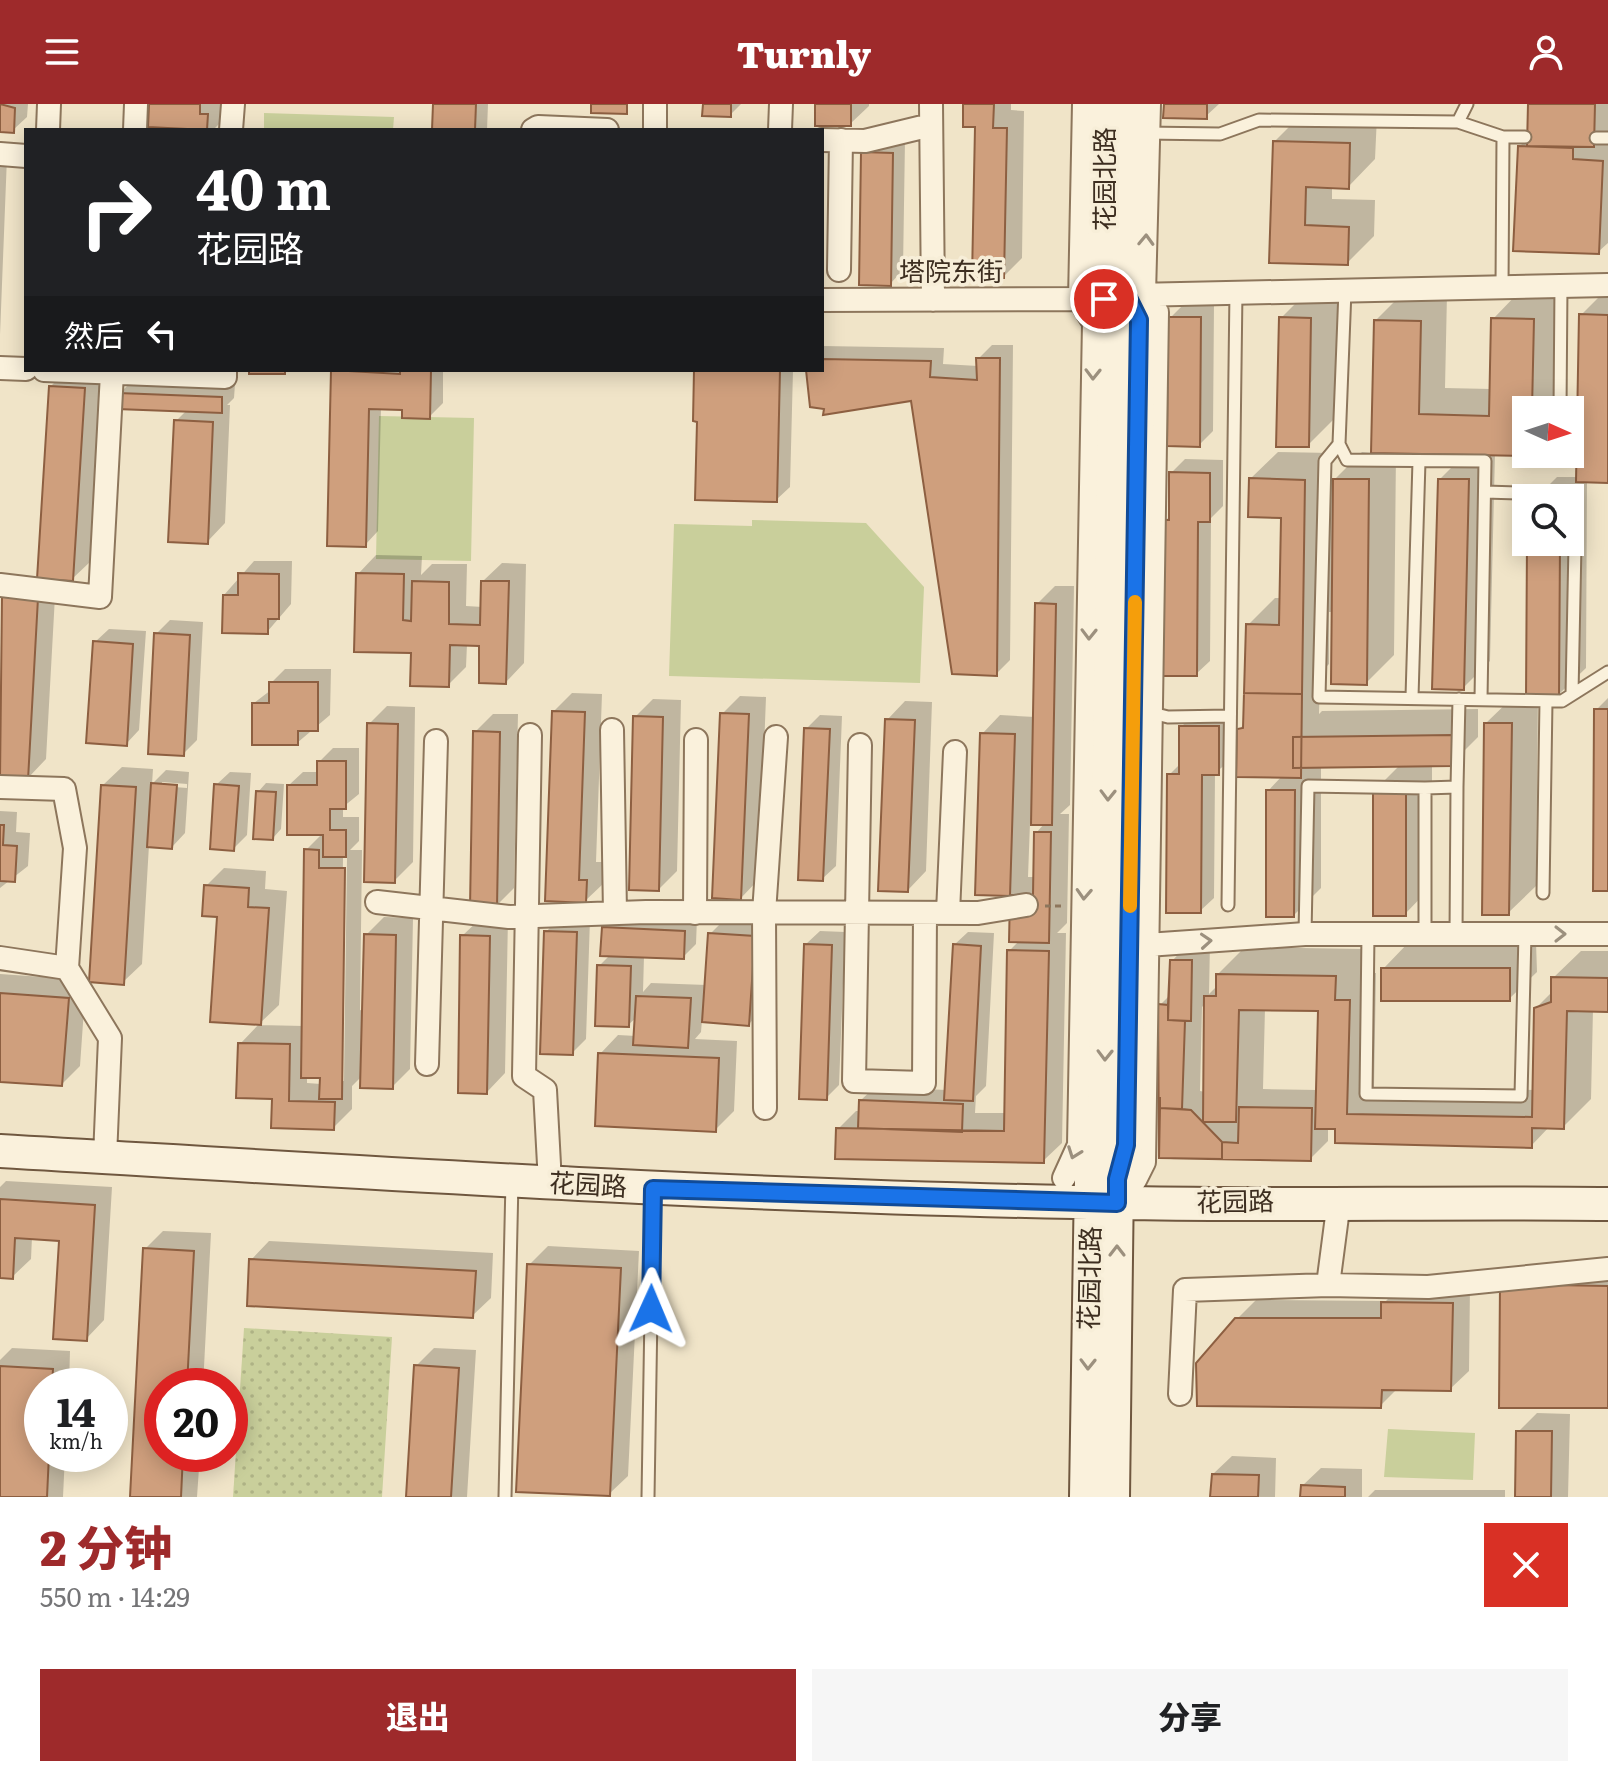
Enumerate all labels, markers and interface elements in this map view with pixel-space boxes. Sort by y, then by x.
text: Turnly [737,26,871,79]
icon: menu [40,30,84,74]
icon: person [1524,30,1568,74]
street label: 花园北路 [1083,127,1122,231]
text: 40 m [196,144,331,227]
icon: right [64,160,168,264]
text: 花园路 [196,220,304,273]
one-way arrow [1137,233,1154,246]
street label: 塔院东街 [899,250,1003,289]
pin [1070,265,1138,333]
icon: arrive [1082,277,1126,321]
text: 然后 [64,312,124,356]
icon: left [140,312,184,356]
one-way arrow [1085,368,1102,381]
north arrow [1512,396,1584,468]
map controls [1512,396,1584,556]
button: search [1512,484,1584,556]
one-way arrow [1080,628,1098,641]
one-way arrow [1099,789,1117,802]
one-way arrow [1076,888,1093,901]
one-way arrow [1554,925,1567,943]
one-way arrow [1200,933,1213,950]
one-way arrow [1096,1049,1114,1062]
one-way arrow [1068,1145,1084,1159]
street label: 花园路 [548,1161,628,1204]
street label: 花园路 [1196,1179,1274,1220]
street label: 花园北路 [1067,1226,1108,1330]
one-way arrow [1108,1244,1126,1257]
position arrow [609,1267,693,1351]
one-way arrow [1080,1358,1097,1371]
speed limit sign: 20 [144,1368,248,1472]
text: 14 [56,1380,96,1439]
text: km/h [49,1425,103,1455]
text: 2 分钟 [40,1510,172,1581]
button: close [1484,1523,1568,1607]
text: 550 m · 14:29 [40,1576,190,1615]
button: 退出 [40,1669,796,1761]
button: 分享 [812,1669,1568,1761]

